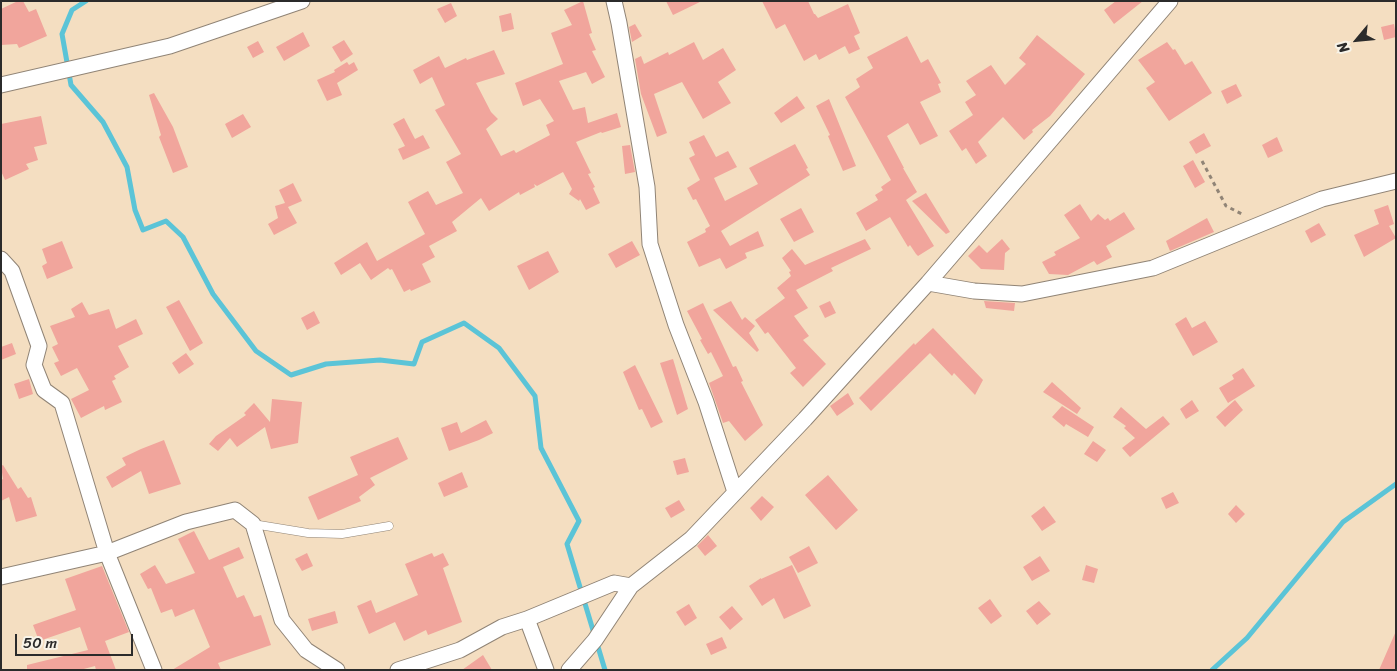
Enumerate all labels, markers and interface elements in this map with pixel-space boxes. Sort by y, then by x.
north arrow [1332,15,1382,65]
text: N [1330,37,1357,57]
scale bar [18,624,135,656]
text: 50 m [23,630,57,656]

